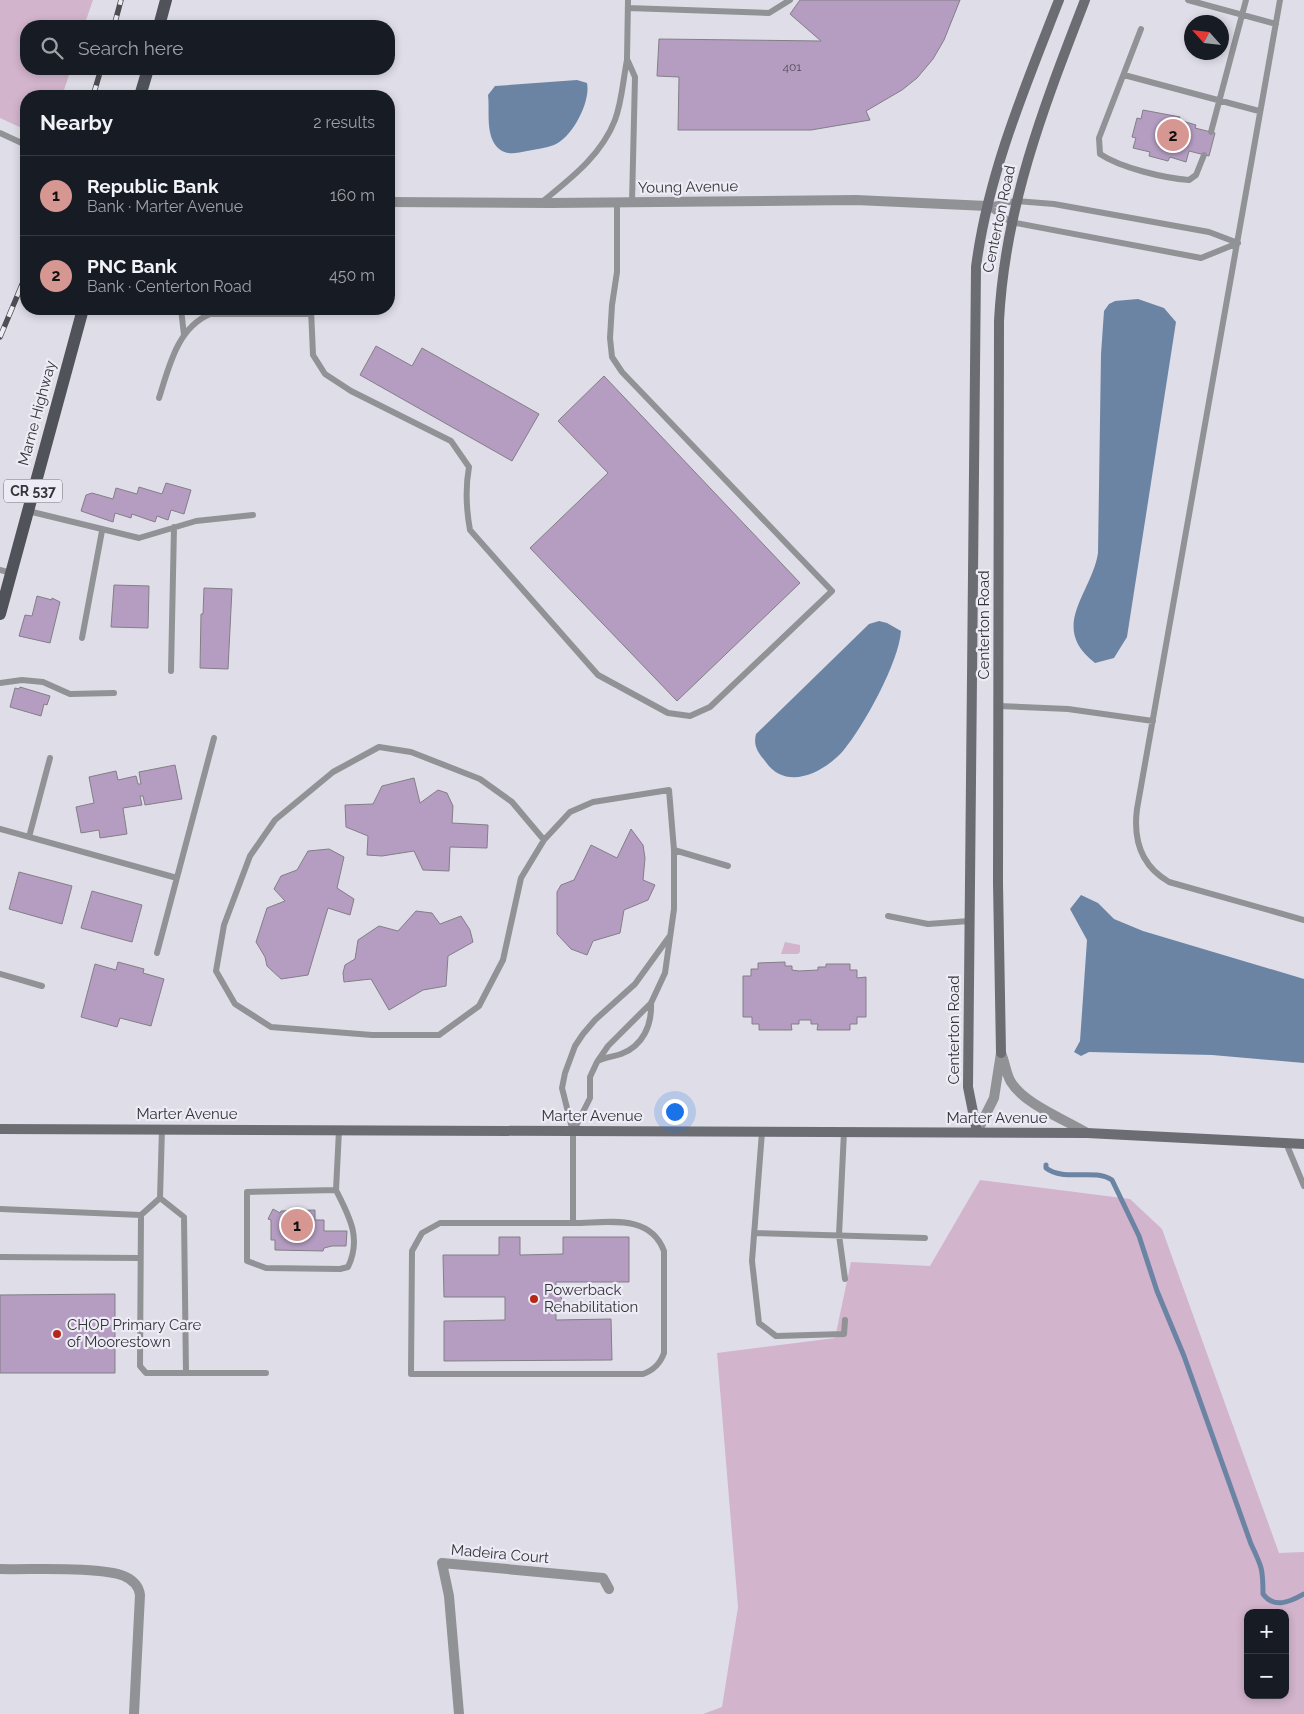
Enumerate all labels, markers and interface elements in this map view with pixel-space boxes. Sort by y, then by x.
north arrow [1184,15,1229,60]
search box [20,20,395,75]
icon: search [38,34,66,62]
text: Search here [78,37,184,59]
house number: 401 [782,60,802,74]
text: Nearby [40,110,113,135]
text: 2 results [313,113,375,132]
pin: 2 [1157,116,1189,154]
street label: Centerton Road [979,164,1019,274]
text: Republic Bank [87,175,219,197]
street label: Young Avenue [638,177,738,197]
text: 1 [52,186,60,205]
text: 160 m [330,186,375,205]
text: Bank · Marter Avenue [87,197,243,216]
text: PNC Bank [87,255,177,277]
text: 2 [51,266,61,285]
text: 450 m [329,266,375,285]
text: Bank · Centerton Road [87,277,252,296]
street label: Marne Highway [14,358,60,468]
road number: CR 537 [4,480,62,502]
street label: Centerton Road [975,570,993,680]
street label: Centerton Road [945,975,963,1085]
your location [662,1099,688,1125]
street label: Marter Avenue [136,1105,238,1123]
street label: Marter Avenue [541,1107,643,1125]
street label: Marter Avenue [946,1109,1048,1127]
pin: 1 [281,1206,313,1244]
place label: Powerback Rehabilitation [544,1281,638,1316]
marker: Powerback Rehabilitation [528,1293,540,1305]
place label: CHOP Primary Care of Moorestown [67,1316,202,1351]
marker: CHOP Primary Care of Moorestown [51,1328,63,1340]
street label: Madeira Court [450,1541,550,1567]
map controls [1244,1609,1289,1699]
button: + [1244,1609,1289,1654]
button: − [1244,1654,1289,1699]

